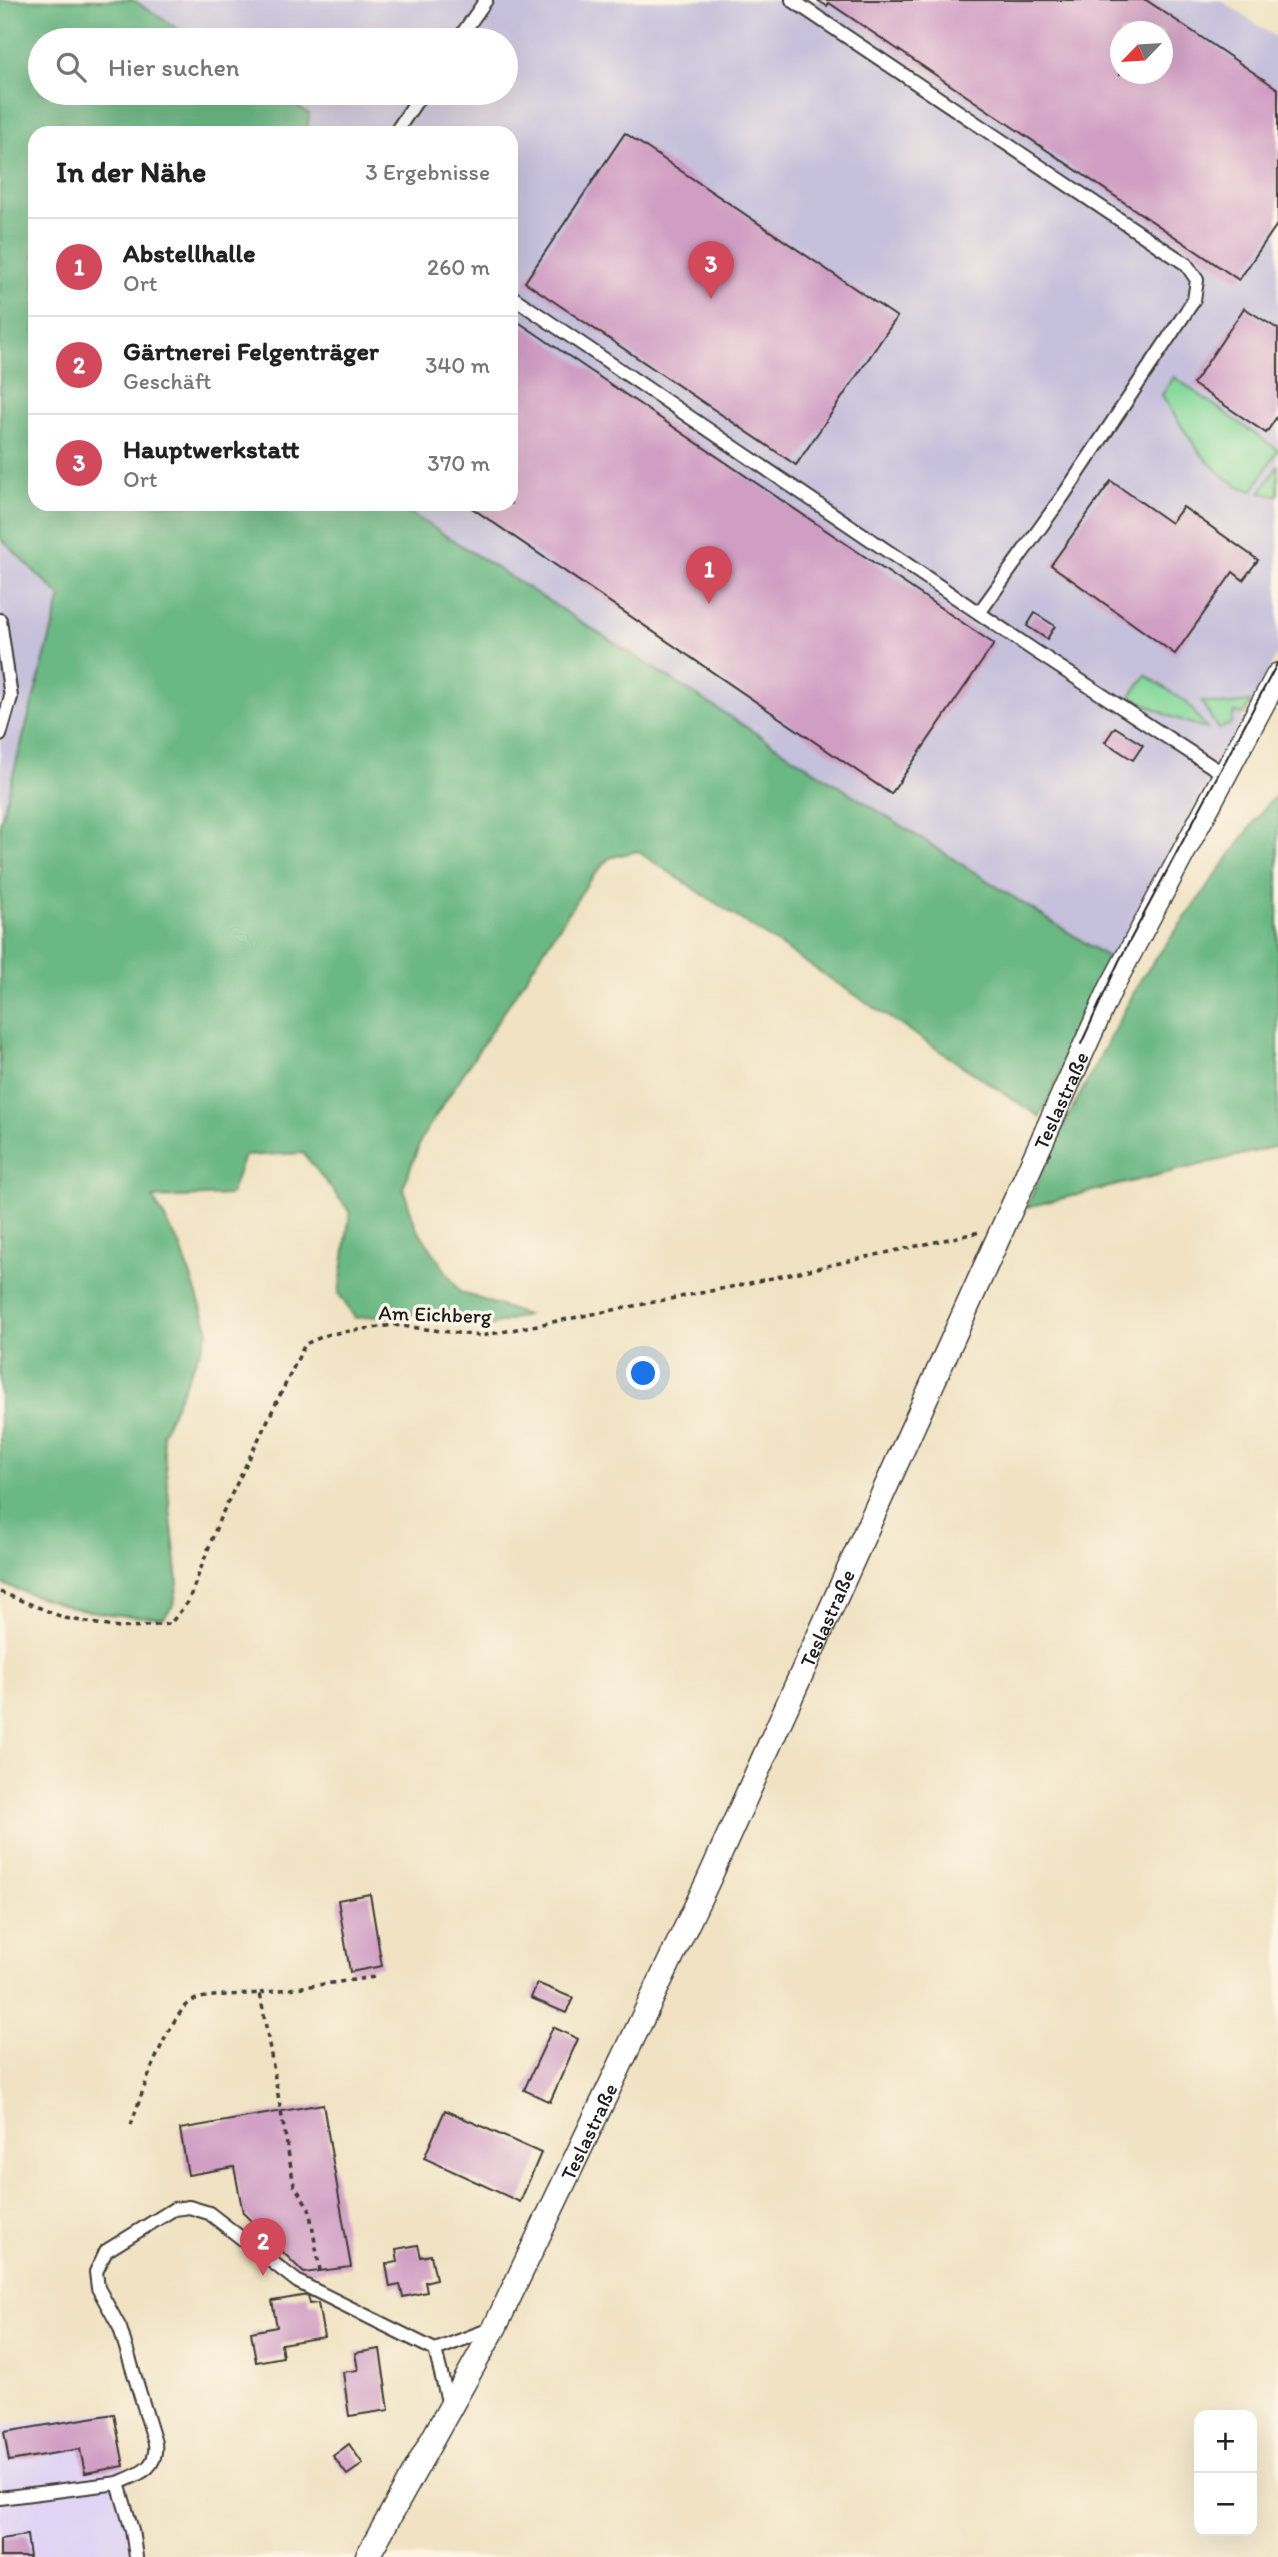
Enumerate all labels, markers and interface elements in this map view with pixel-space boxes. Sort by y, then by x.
north arrow [1110,21,1173,84]
search box [28,28,518,105]
icon: search [52,48,90,86]
text: Hier suchen [108,51,240,83]
text: In der Nähe [56,153,206,190]
text: 3 Ergebnisse [365,158,490,186]
text: Abstellhalle [123,237,256,269]
pin: 3 [688,241,734,299]
text: 1 [74,253,84,281]
text: 260 m [427,253,490,281]
text: Ort [123,269,157,297]
text: Gärtnerei Felgenträger [123,335,379,367]
text: 2 [73,351,85,379]
text: 340 m [425,351,490,379]
text: Geschäft [123,367,212,395]
text: Hauptwerkstatt [123,433,300,465]
text: 3 [73,449,85,477]
text: 370 m [427,449,490,477]
text: Ort [123,465,157,493]
pin: 1 [686,546,732,604]
street label: Teslastraße [1027,1048,1093,1153]
street label: Am Eichberg [378,1300,492,1328]
your location [626,1356,660,1390]
street label: Teslastraße [794,1565,860,1671]
street label: Teslastraße [555,2079,622,2184]
pin: 2 [240,2218,286,2276]
map controls [1194,2410,1257,2536]
button: + [1194,2410,1257,2473]
button: − [1194,2473,1257,2536]

